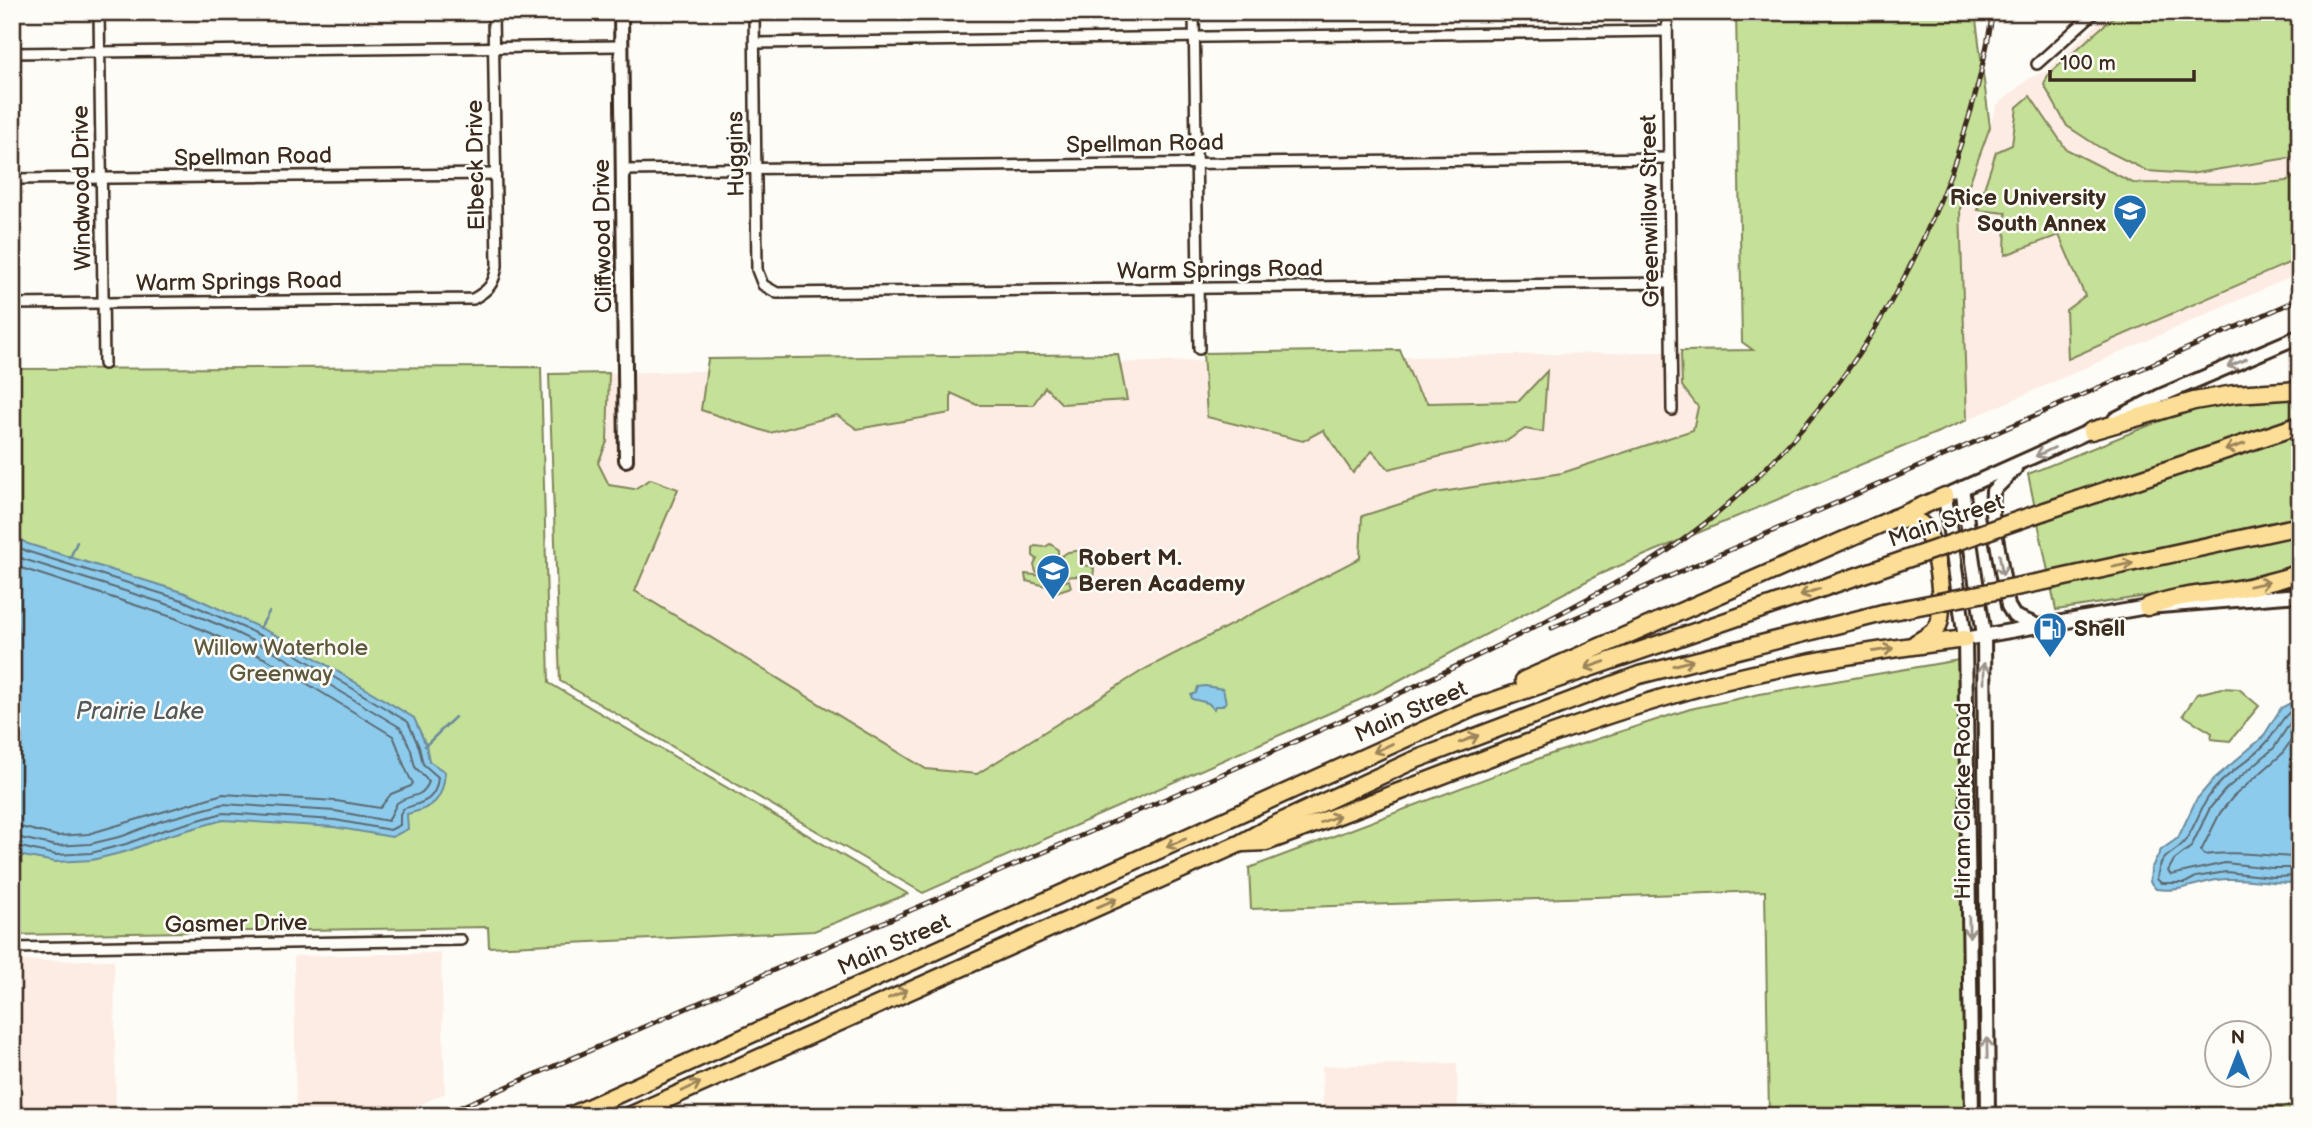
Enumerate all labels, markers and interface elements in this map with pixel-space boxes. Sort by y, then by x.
scale bar [2050,38,2193,82]
text: 100 m [2060,51,2116,76]
street label: Elbeck Drive [461,99,491,231]
street label: Windwood Drive [67,105,97,271]
street label: Huggins [721,111,751,197]
street label: Greenwillow Street [1634,114,1666,308]
street label: Spellman Road [1066,129,1224,159]
street label: Spellman Road [174,142,332,172]
street label: Cliffwood Drive [588,159,618,313]
place label: Rice University South Annex [1950,184,2107,238]
school or university icon: Rice University South Annex [2111,192,2149,241]
street label: Warm Springs Road [1117,254,1323,286]
street label: Warm Springs Road [136,266,342,298]
one-way arrow [2227,357,2248,370]
one-way arrow [2224,441,2246,454]
one-way arrow [2035,446,2056,459]
street label: Main Street [1885,488,2007,554]
place label: Robert M. Beren Academy [1078,544,1245,598]
school or university icon: Robert M. Beren Academy [1034,552,1072,601]
one-way arrow [1995,553,2008,576]
one-way arrow [2111,557,2134,571]
one-way arrow [2247,577,2270,591]
one-way arrow [1799,586,1821,599]
fuel station icon: Shell [2031,610,2069,659]
place label: Shell [2074,615,2125,643]
park label: Willow Waterhole Greenway [194,634,368,688]
one-way arrow [1872,643,1894,656]
one-way arrow [1671,656,1694,669]
one-way arrow [1584,660,1606,672]
one-way arrow [1977,662,1990,685]
street label: Main Street [1350,675,1472,749]
water label: Prairie Lake [76,697,204,726]
street label: Hiram Clarke Road [1949,702,1977,900]
one-way arrow [1457,732,1479,744]
one-way arrow [1373,742,1394,756]
one-way arrow [1319,811,1340,824]
one-way arrow [1166,837,1187,850]
one-way arrow [1096,896,1117,909]
street label: Main Street [833,908,955,982]
street label: Gasmer Drive [164,909,308,939]
one-way arrow [1962,916,1976,939]
one-way arrow [887,987,909,1000]
north arrow [2204,1020,2274,1090]
text: N [2231,1027,2245,1050]
one-way arrow [1980,1036,1994,1059]
one-way arrow [680,1080,701,1094]

